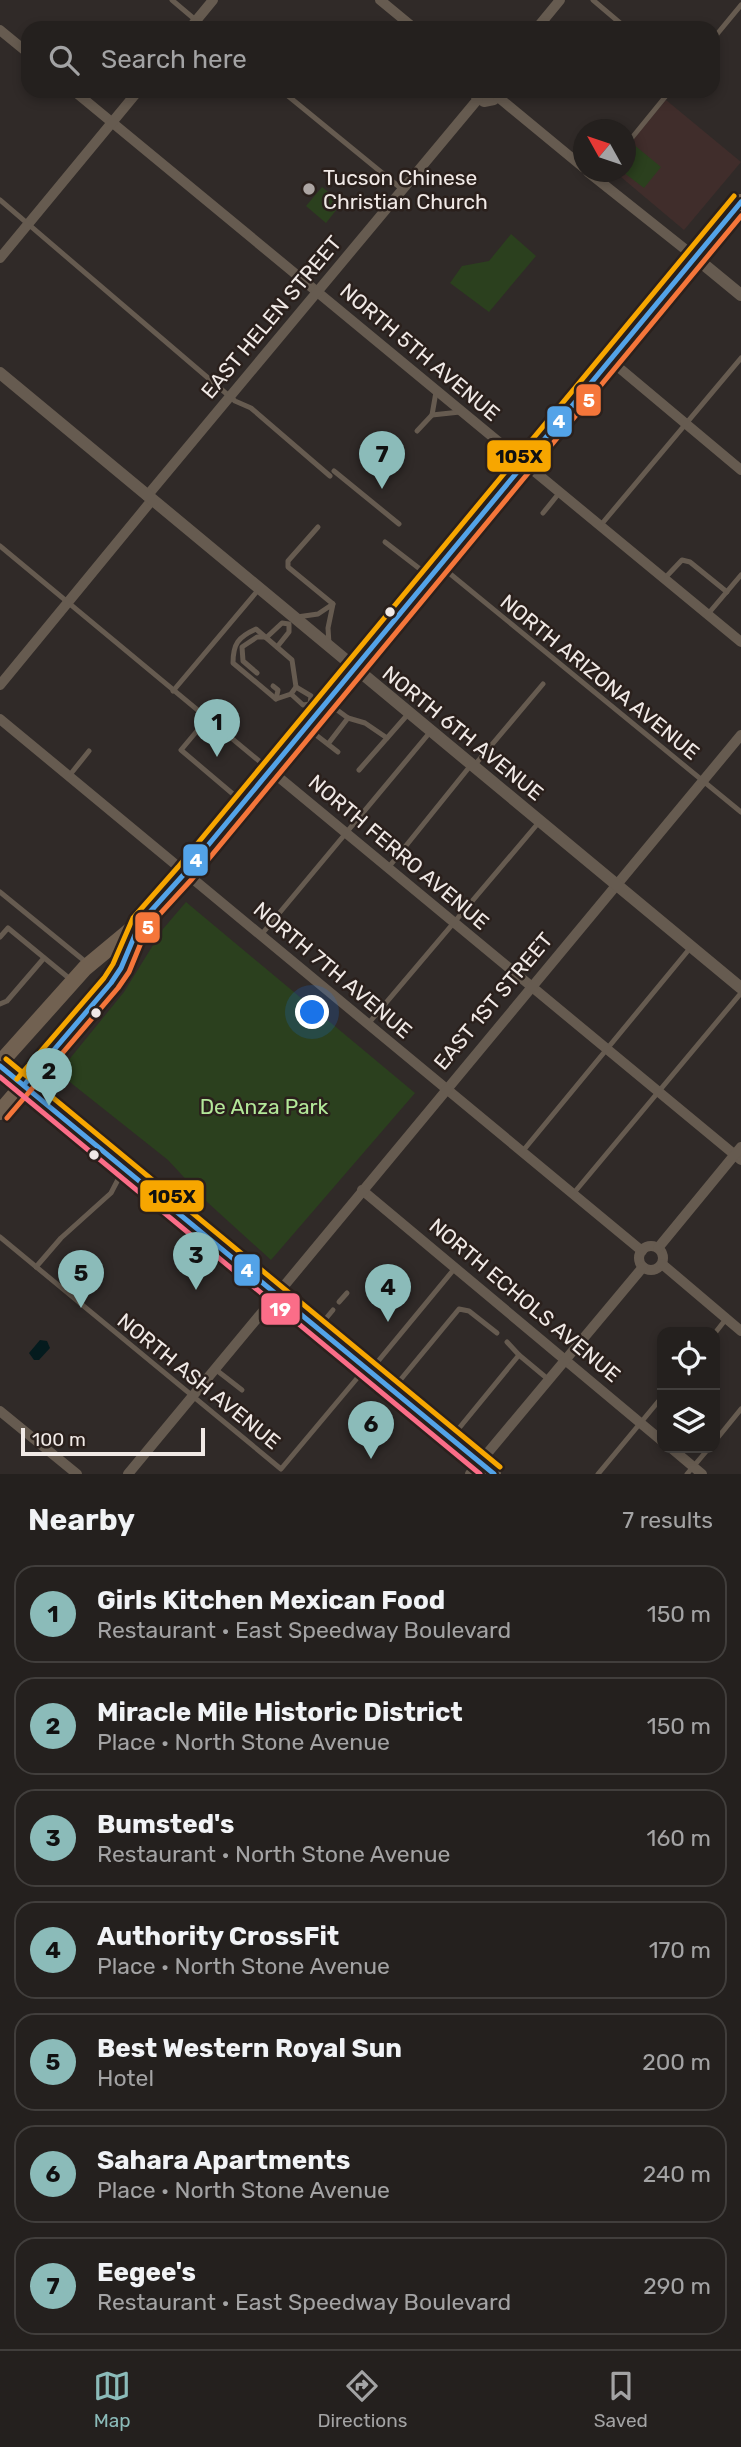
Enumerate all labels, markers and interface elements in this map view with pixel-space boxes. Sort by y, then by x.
search box [21,21,720,98]
icon: search [45,41,83,79]
text: Search here [101,44,247,75]
north arrow [573,119,636,182]
place label: Tucson Chinese Christian Church [323,165,488,214]
marker: Tucson Chinese Christian Church [301,181,317,197]
street label: EAST HELEN STREET [196,231,346,403]
street label: NORTH 5TH AVENUE [335,278,505,426]
line badge: 5 [575,383,602,417]
text: 5 [583,389,595,412]
line badge: 4 [546,405,573,438]
text: 4 [553,410,566,433]
pin: 7 [359,431,405,489]
line badge: 105X [486,439,552,473]
text: 105X [495,445,543,468]
street label: NORTH ARIZONA AVENUE [496,589,704,765]
unlabelled marker [383,605,397,619]
street label: NORTH 6TH AVENUE [377,660,549,806]
pin: 1 [194,699,240,757]
street label: NORTH FERRO AVENUE [304,769,494,935]
line badge: 4 [182,843,209,877]
text: 4 [190,849,203,872]
street label: NORTH 7TH AVENUE [249,897,417,1043]
line badge: 5 [134,911,161,944]
text: 5 [142,916,154,939]
street label: EAST 1ST STREET [428,927,558,1075]
your location [295,995,329,1029]
unlabelled marker [89,1006,103,1020]
pin: 2 [26,1048,72,1106]
park label: De Anza Park [200,1094,329,1119]
unlabelled marker [87,1148,101,1162]
line badge: 105X [139,1179,205,1213]
text: 105X [148,1185,196,1208]
street label: NORTH ECHOLS AVENUE [424,1213,626,1387]
pin: 3 [173,1232,219,1290]
pin: 5 [58,1250,104,1308]
line badge: 4 [233,1253,261,1287]
text: 4 [241,1259,254,1282]
pin: 4 [365,1264,411,1322]
line badge: 19 [260,1292,301,1326]
text: 19 [269,1298,291,1321]
street label: NORTH ASH AVENUE [113,1308,285,1454]
map controls [657,1327,720,1453]
button: locate [657,1327,720,1390]
button: layers [657,1390,720,1453]
pin: 6 [348,1401,394,1459]
scale bar [21,1425,205,1457]
text: 100 m [32,1428,86,1451]
text: Nearby [28,1502,135,1538]
text: 7 results [622,1506,713,1534]
text: Girls Kitchen Mexican Food [97,1585,445,1616]
text: 1 [47,1600,59,1628]
text: 150 m [647,1600,711,1628]
text: Restaurant · East Speedway Boulevard [97,1616,511,1644]
text: Miracle Mile Historic District [97,1697,463,1728]
text: 2 [46,1712,60,1740]
text: 150 m [647,1712,711,1740]
text: Place · North Stone Avenue [97,1728,390,1756]
text: Bumsted's [97,1809,234,1840]
text: 3 [45,1824,61,1852]
text: 160 m [647,1824,711,1852]
text: Restaurant · North Stone Avenue [97,1840,450,1868]
text: Authority CrossFit [97,1921,339,1952]
text: 4 [45,1936,61,1964]
text: 170 m [649,1936,711,1964]
text: Place · North Stone Avenue [97,1952,390,1980]
text: Best Western Royal Sun [97,2033,402,2064]
text: 5 [46,2048,60,2076]
text: 200 m [642,2048,711,2076]
text: Hotel [97,2064,154,2092]
text: Sahara Apartments [97,2145,350,2176]
text: 6 [46,2160,60,2188]
text: 240 m [643,2160,711,2188]
text: Place · North Stone Avenue [97,2176,390,2204]
text: Eegee's [97,2257,196,2288]
text: 7 [46,2272,60,2300]
text: 290 m [643,2272,711,2300]
text: Restaurant · East Speedway Boulevard [97,2288,511,2316]
tab: Map [93,2367,131,2432]
tab: Directions [317,2367,407,2432]
tab: Saved [594,2367,648,2432]

